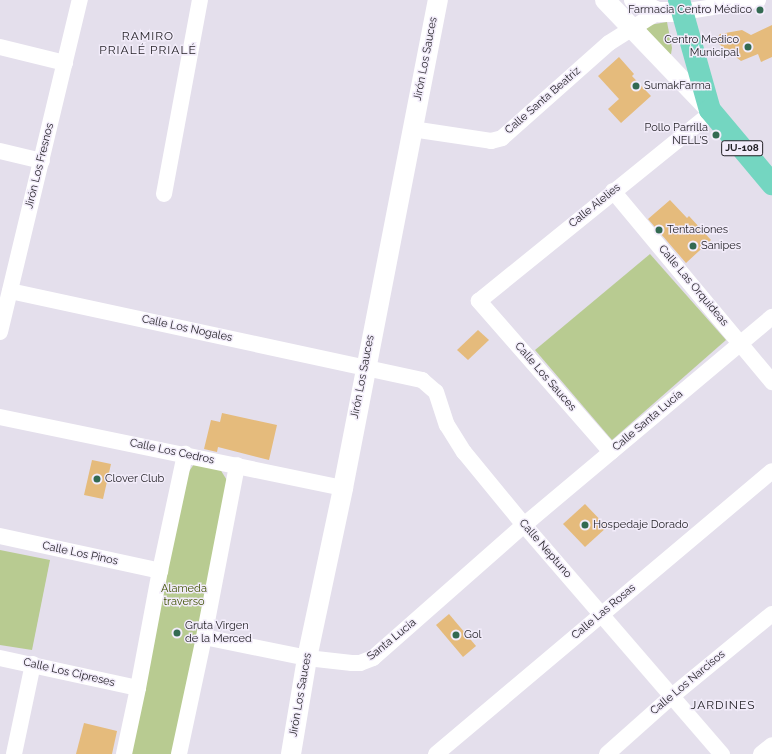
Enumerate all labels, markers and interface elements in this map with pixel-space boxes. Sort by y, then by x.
place label: Farmacia Centro Médico [628,3,752,17]
marker: Farmacia Centro Médico [755,5,765,15]
street label: Jirón Los Sauces [411,16,441,102]
district label: RAMIRO PRIALÉ PRIALÉ [99,30,197,58]
place label: Centro Medico Municipal [664,34,739,60]
marker: Centro Medico Municipal [742,41,754,53]
street label: Calle Santa Beatriz [503,65,583,137]
place label: SumakFarma [644,79,711,93]
marker: SumakFarma [631,81,641,91]
street label: Jirón Los Fresnos [23,122,57,210]
place label: Pollo Parrilla NELL'S [645,122,708,148]
marker: Pollo Parrilla NELL'S [711,130,721,140]
road number: JU-108 [721,140,763,156]
street label: Calle Alelies [566,181,624,231]
place label: Tentaciones [667,223,728,237]
marker: Tentaciones [654,225,664,235]
place label: Sanipes [701,239,741,253]
marker: Sanipes [688,241,698,251]
street label: Calle Las Orquideas [655,243,731,329]
street label: Calle Los Nogales [141,313,233,345]
street label: Jirón Los Sauces [348,334,378,420]
street label: Calle Los Sauces [512,340,578,414]
street label: Calle Santa Lucía [610,388,686,454]
street label: Calle Los Cedros [129,437,215,467]
place label: Clover Club [105,472,165,486]
marker: Clover Club [92,474,102,484]
street label: Calle Neptuno [516,517,574,581]
place label: Hospedaje Dorado [593,518,688,532]
marker: Hospedaje Dorado [580,520,590,530]
street label: Calle Los Pinos [41,540,119,568]
street label: Calle Las Rosas [569,581,639,643]
park label: Alameda traverso [161,583,207,609]
street label: Santa Lucia [365,616,419,664]
place label: Gruta Virgen de la Merced [185,620,252,646]
marker: Gruta Virgen de la Merced [172,628,182,638]
place label: Gol [464,628,481,642]
marker: Gol [451,630,461,640]
street label: Calle Los Narcisos [648,648,728,718]
street label: Jirón Los Sauces [287,652,315,738]
street label: Calle Los Cipreses [22,656,116,690]
district label: JARDINES [691,699,755,713]

